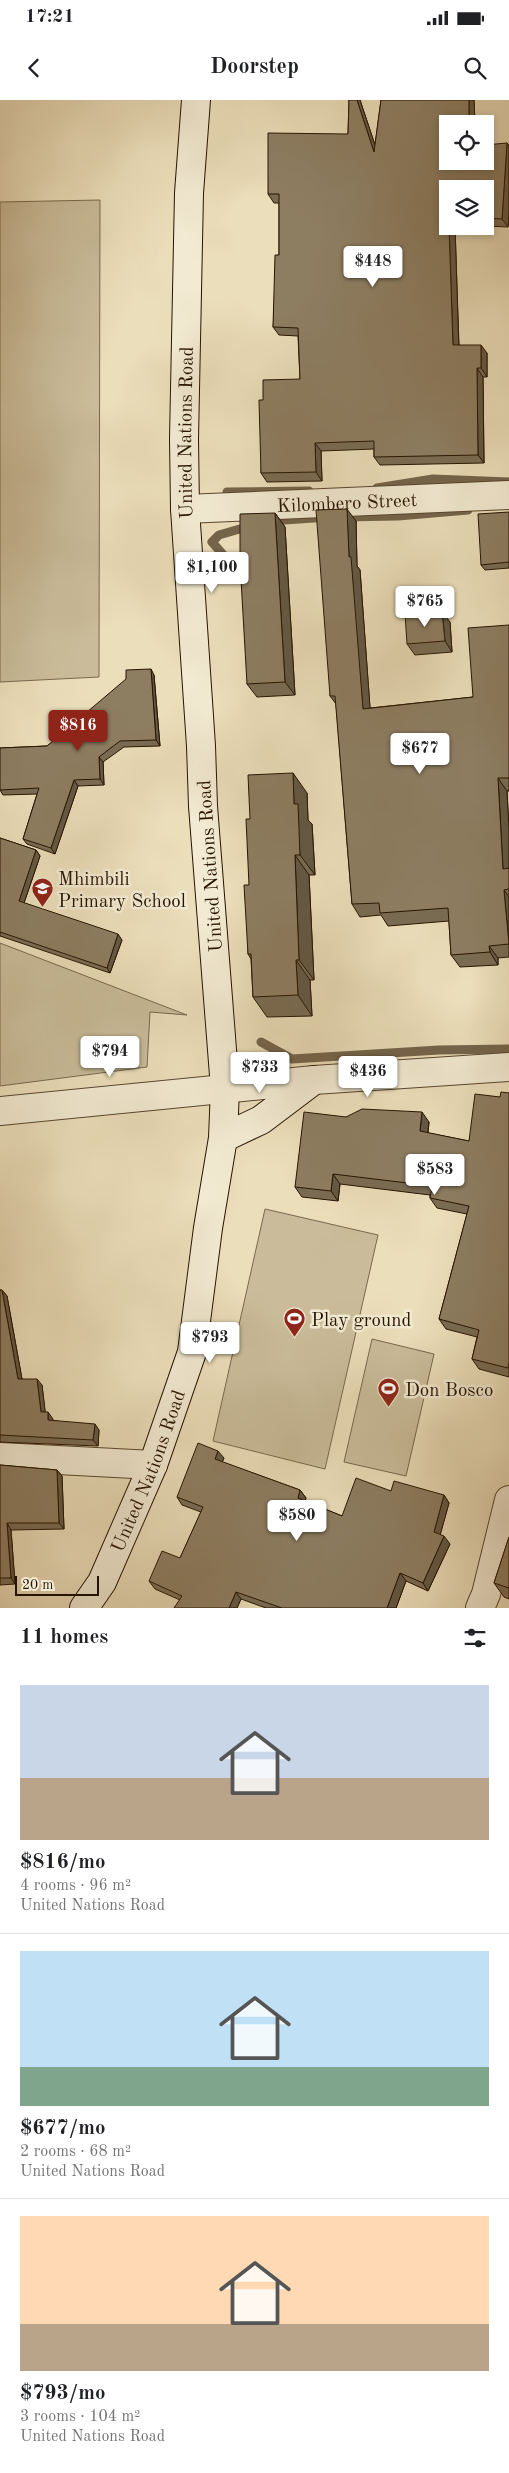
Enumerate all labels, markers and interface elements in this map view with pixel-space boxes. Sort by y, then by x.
text: 17:21 [25,8,74,27]
icon: back [20,54,48,82]
icon: search [461,54,489,82]
text: Doorstep [210,56,299,78]
map controls [439,115,494,235]
button: locate [439,115,494,170]
button: layers [439,180,494,235]
pin: $448 [343,246,403,288]
text: $448 [354,254,392,270]
street label: United Nations Road [177,346,198,519]
street label: Kilombero Street [276,492,418,517]
pin: $1,100 [171,552,253,594]
text: $1,100 [187,560,237,576]
pin: $765 [395,586,455,628]
text: $765 [406,594,444,610]
pin: $816 [48,710,108,752]
text: $816 [59,718,97,734]
pin: $677 [390,732,450,775]
text: $677 [401,741,439,757]
street label: United Nations Road [196,779,227,952]
place label: Mhimbili Primary School [58,871,186,912]
school or university icon: Mhimbili Primary School [30,877,54,908]
pin: $794 [80,1036,140,1078]
text: $794 [91,1044,129,1060]
pin: $733 [230,1052,290,1094]
pin: $436 [338,1056,398,1098]
text: $733 [241,1060,279,1076]
text: $436 [349,1064,387,1080]
pin: $583 [405,1154,465,1196]
text: $583 [416,1162,454,1178]
sports icon: Play ground [283,1307,307,1338]
place label: Play ground [311,1312,411,1331]
pin: $793 [180,1322,240,1364]
text: $793 [191,1330,229,1346]
sports icon: Don Bosco [377,1377,401,1408]
place label: Don Bosco [405,1382,493,1401]
street label: United Nations Road [109,1388,190,1555]
pin: $580 [267,1500,327,1542]
text: $580 [278,1508,316,1524]
scale bar [15,1573,99,1596]
text: 20 m [22,1578,53,1592]
icon: filters [461,1624,489,1652]
text: 11 homes [20,1627,108,1648]
icon: home [210,1718,300,1808]
text: $816/mo [20,1852,106,1873]
text: 4 rooms · 96 m² [20,1878,131,1894]
text: United Nations Road [20,1898,165,1914]
icon: home [210,1983,300,2073]
text: $677/mo [20,2118,106,2139]
text: 2 rooms · 68 m² [20,2144,131,2160]
text: United Nations Road [20,2164,165,2180]
icon: home [210,2248,300,2338]
text: $793/mo [20,2383,106,2404]
text: 3 rooms · 104 m² [20,2409,140,2425]
text: United Nations Road [20,2429,165,2445]

